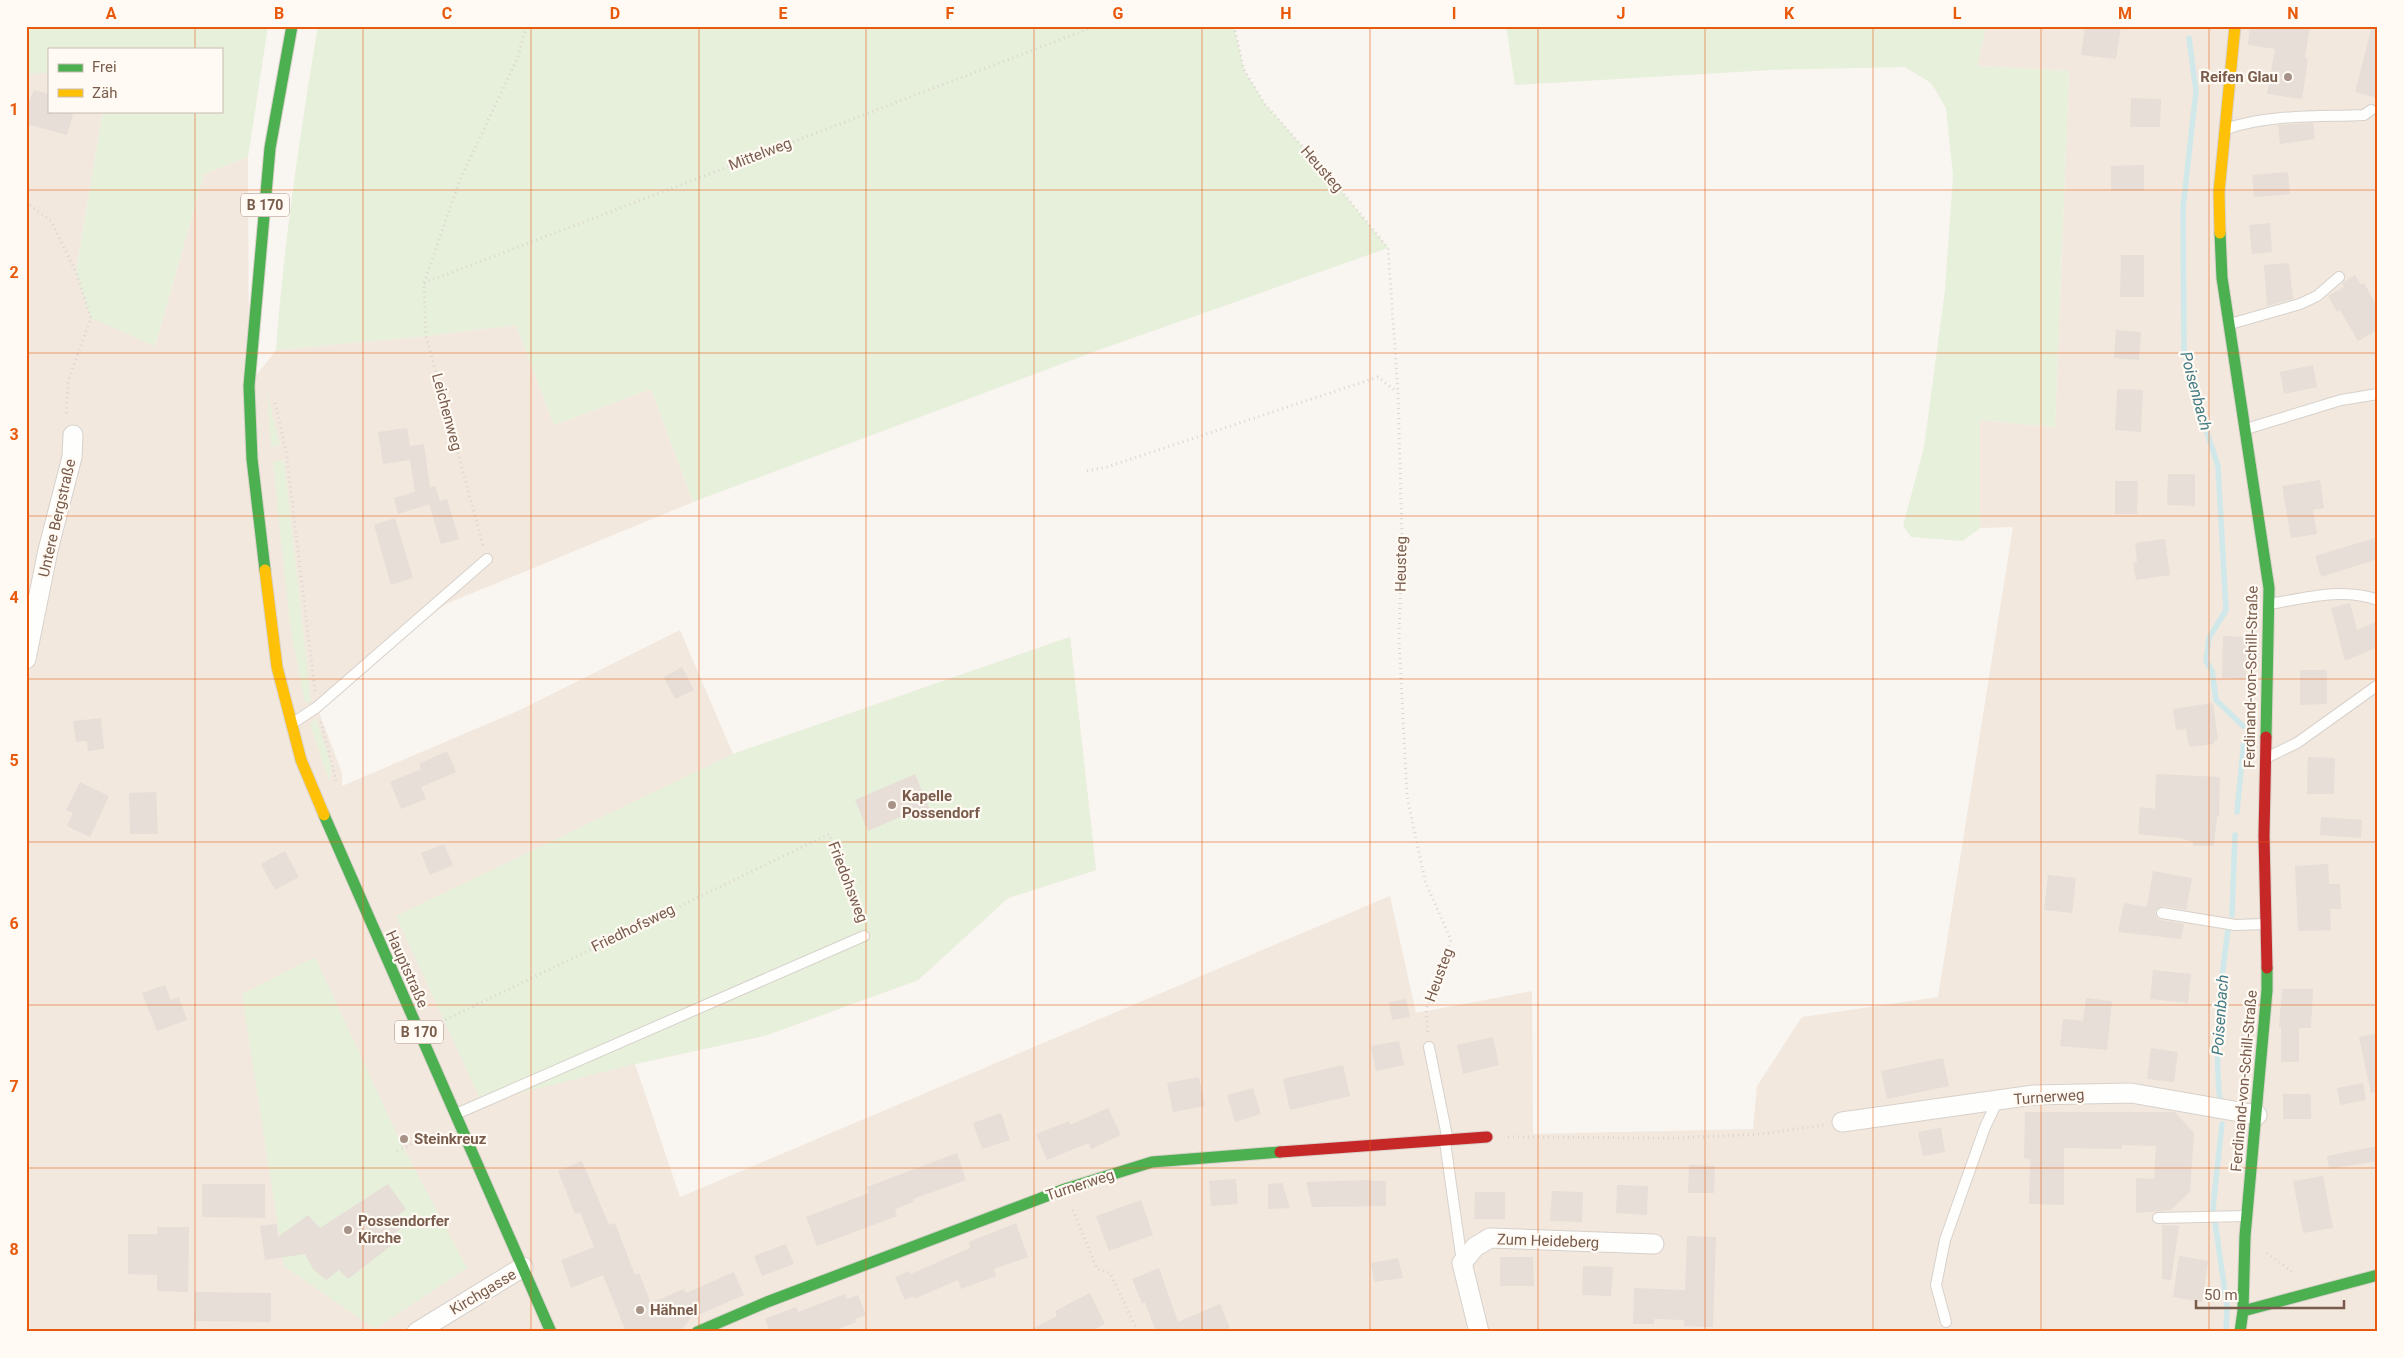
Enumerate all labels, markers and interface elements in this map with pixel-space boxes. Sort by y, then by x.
text: A [106,4,117,23]
text: B [274,4,284,23]
text: C [442,4,452,23]
text: D [610,4,620,23]
text: E [779,4,788,23]
text: F [946,4,955,23]
text: G [1113,4,1124,23]
text: H [1280,4,1292,23]
text: I [1452,4,1456,23]
text: J [1617,4,1625,23]
text: K [1784,4,1795,23]
text: L [1953,4,1962,23]
text: M [2118,4,2132,23]
text: N [2287,4,2299,23]
legend [48,48,222,112]
text: Frei [92,58,117,76]
place label: Reifen Glau [2200,68,2278,86]
marker: Reifen Glau [2282,71,2294,83]
text: Zäh [92,84,117,102]
text: 1 [9,100,19,119]
street label: Mittelweg [726,134,794,174]
street label: Heusteg [1297,142,1347,196]
road number: B 170 [241,194,289,216]
text: 2 [9,263,19,282]
water label: Poisenbach [2176,349,2216,433]
street label: Leichenweg [428,371,466,453]
text: 3 [9,425,19,444]
street label: Untere Bergstraße [35,457,79,579]
street label: Heusteg [1392,536,1410,592]
street label: Ferdinand-von-Schill-Straße [2240,586,2262,768]
text: 4 [9,588,19,607]
text: 5 [9,751,19,770]
place label: Kapelle Possendorf [902,787,980,822]
marker: Kapelle Possendorf [886,799,898,811]
street label: Friedohsweg [824,839,872,925]
street label: Friedhofsweg [588,900,678,956]
text: 6 [9,914,19,933]
street label: Hauptstraße [382,927,432,1011]
street label: Heusteg [1421,946,1457,1004]
water label: Poisenbach [2208,974,2232,1056]
street label: Ferdinand-von-Schill-Straße [2227,989,2261,1173]
road number: B 170 [395,1020,443,1044]
text: 7 [9,1077,19,1096]
street label: Turnerweg [2013,1086,2085,1108]
place label: Steinkreuz [414,1130,487,1148]
marker: Steinkreuz [398,1133,410,1145]
street label: Turnerweg [1044,1166,1116,1204]
place label: Possendorfer Kirche [358,1212,450,1247]
marker: Possendorfer Kirche [342,1224,354,1236]
street label: Zum Heideberg [1496,1230,1600,1252]
text: 8 [9,1240,19,1259]
street label: Kirchgasse [447,1265,519,1319]
scale bar [2196,1278,2344,1310]
text: 50 m [2204,1286,2238,1304]
place label: Hähnel [650,1301,698,1319]
marker: Hähnel [634,1304,646,1316]

